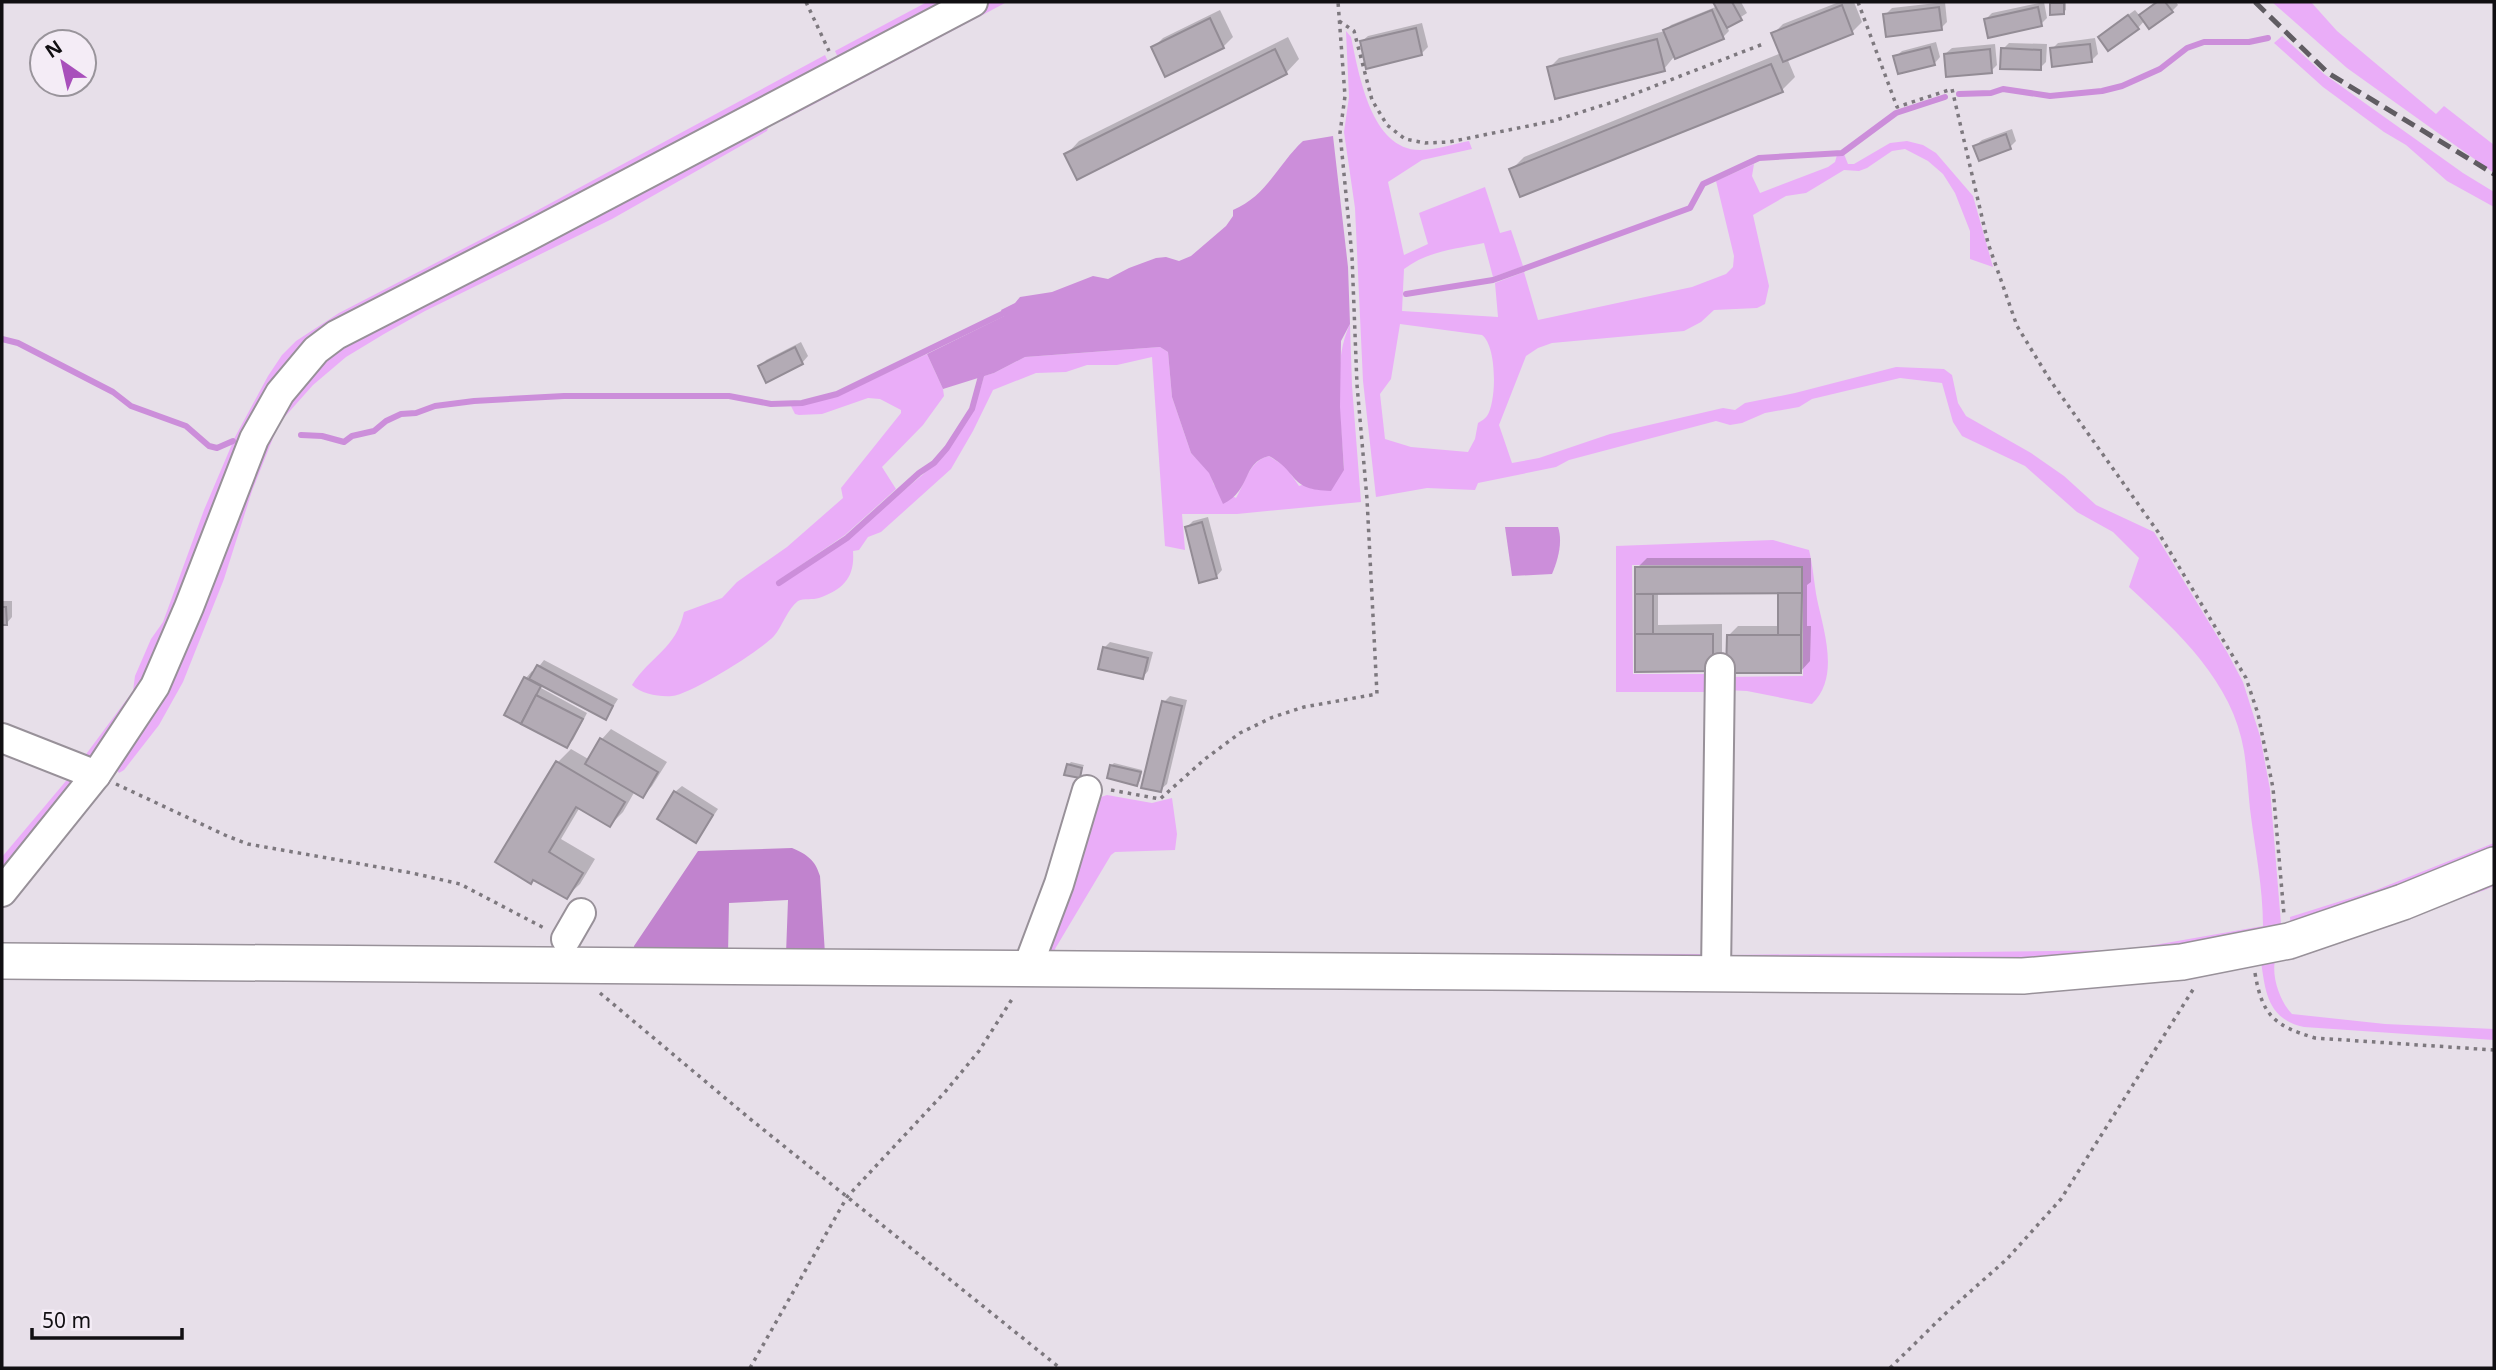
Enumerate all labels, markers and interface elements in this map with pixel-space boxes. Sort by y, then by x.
north arrow [28,28,98,98]
text: N [40,34,67,64]
scale bar [32,1296,182,1340]
text: 50 m [42,1306,91,1334]

